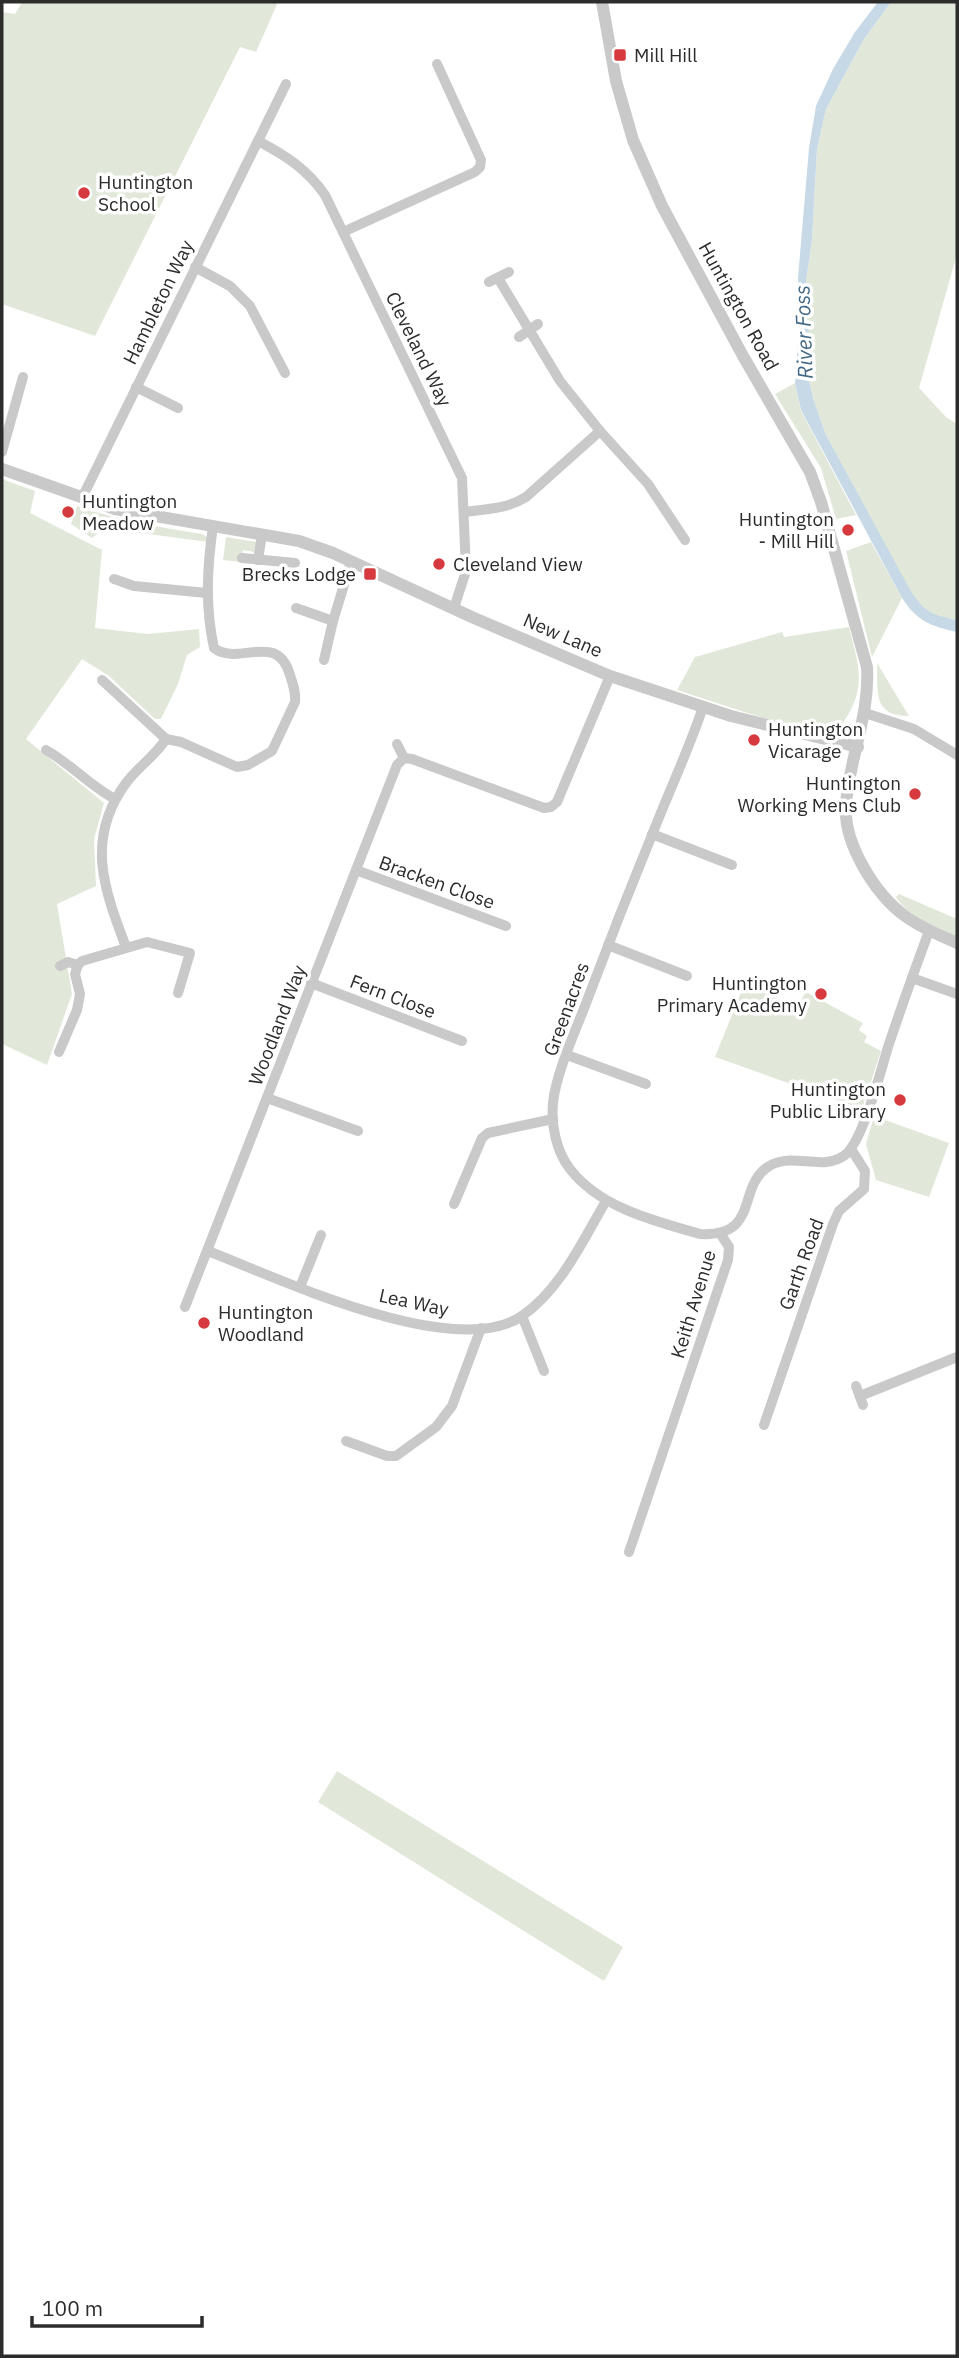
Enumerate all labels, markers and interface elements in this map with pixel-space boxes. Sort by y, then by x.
place label: Mill Hill [634,43,697,67]
marker: Mill Hill [612,47,628,63]
place label: Huntington School [98,170,193,216]
marker: Huntington School [76,185,92,201]
street label: Hambleton Way [117,235,199,368]
street label: Huntington Road [694,237,784,375]
water label: River Foss [787,284,819,379]
street label: Cleveland Way [381,288,457,411]
place label: Huntington Meadow [82,489,177,535]
marker: Huntington Meadow [60,504,76,520]
place label: Huntington - Mill Hill [739,507,834,553]
marker: Huntington - Mill Hill [840,522,856,538]
place label: Cleveland View [453,552,583,576]
marker: Cleveland View [431,556,447,572]
place label: Brecks Lodge [242,562,356,586]
marker: Brecks Lodge [362,566,378,582]
street label: New Lane [520,608,606,662]
place label: Huntington Vicarage [768,717,863,763]
marker: Huntington Vicarage [746,732,762,748]
place label: Huntington Working Mens Club [738,771,901,817]
marker: Huntington Working Mens Club [907,786,923,802]
street label: Bracken Close [376,850,498,914]
street label: Greenacres [538,959,594,1059]
street label: Woodland Way [243,961,311,1089]
street label: Fern Close [347,969,439,1023]
place label: Huntington Primary Academy [657,971,808,1017]
marker: Huntington Primary Academy [813,986,829,1002]
place label: Huntington Public Library [770,1077,887,1123]
marker: Huntington Public Library [892,1092,908,1108]
street label: Garth Road [773,1215,829,1313]
street label: Keith Avenue [665,1247,721,1361]
street label: Lea Way [377,1283,452,1321]
place label: Huntington Woodland [218,1300,313,1346]
marker: Huntington Woodland [196,1315,212,1331]
scale bar [32,2284,201,2328]
text: 100 m [42,2294,103,2322]

